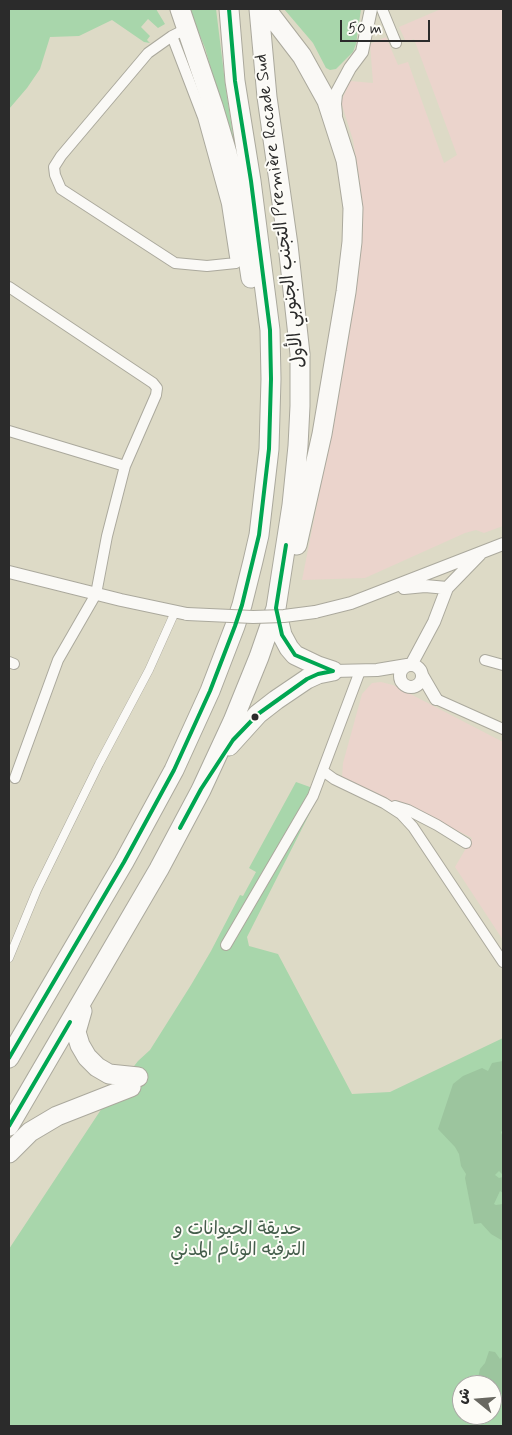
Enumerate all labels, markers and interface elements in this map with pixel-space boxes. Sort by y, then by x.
scale bar [342,10,432,42]
text: 50 m [348,19,382,39]
street label: التجنب الجنوبي الأول Première Rocade Sud [251,53,311,369]
unlabelled marker [250,712,260,722]
park label: حديقة الحيوانات و الترفيه الوئام المدني [170,1219,306,1262]
north arrow [452,1375,502,1425]
text: ش [453,1386,474,1406]

